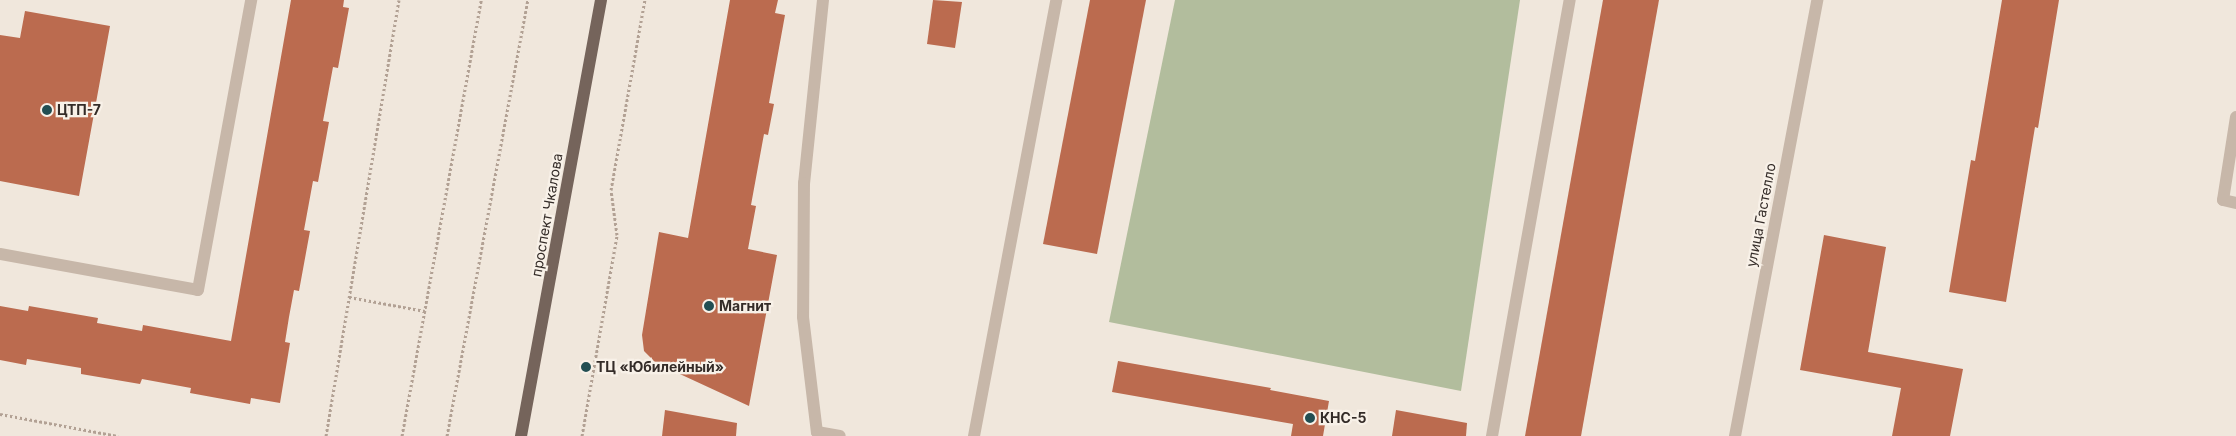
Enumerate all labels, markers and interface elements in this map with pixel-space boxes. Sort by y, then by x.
place label: ЦТП-7 [57,102,101,118]
marker: ЦТП-7 [41,104,53,116]
street label: проспект Чкалова [528,152,566,278]
street label: улица Гастелло [1743,162,1779,268]
place label: Магнит [719,298,771,314]
marker: Магнит [703,300,715,312]
place label: ТЦ «Юбилейный» [596,359,724,375]
marker: ТЦ «Юбилейный» [580,361,592,373]
place label: КНС-5 [1320,410,1366,426]
marker: КНС-5 [1304,412,1316,424]

